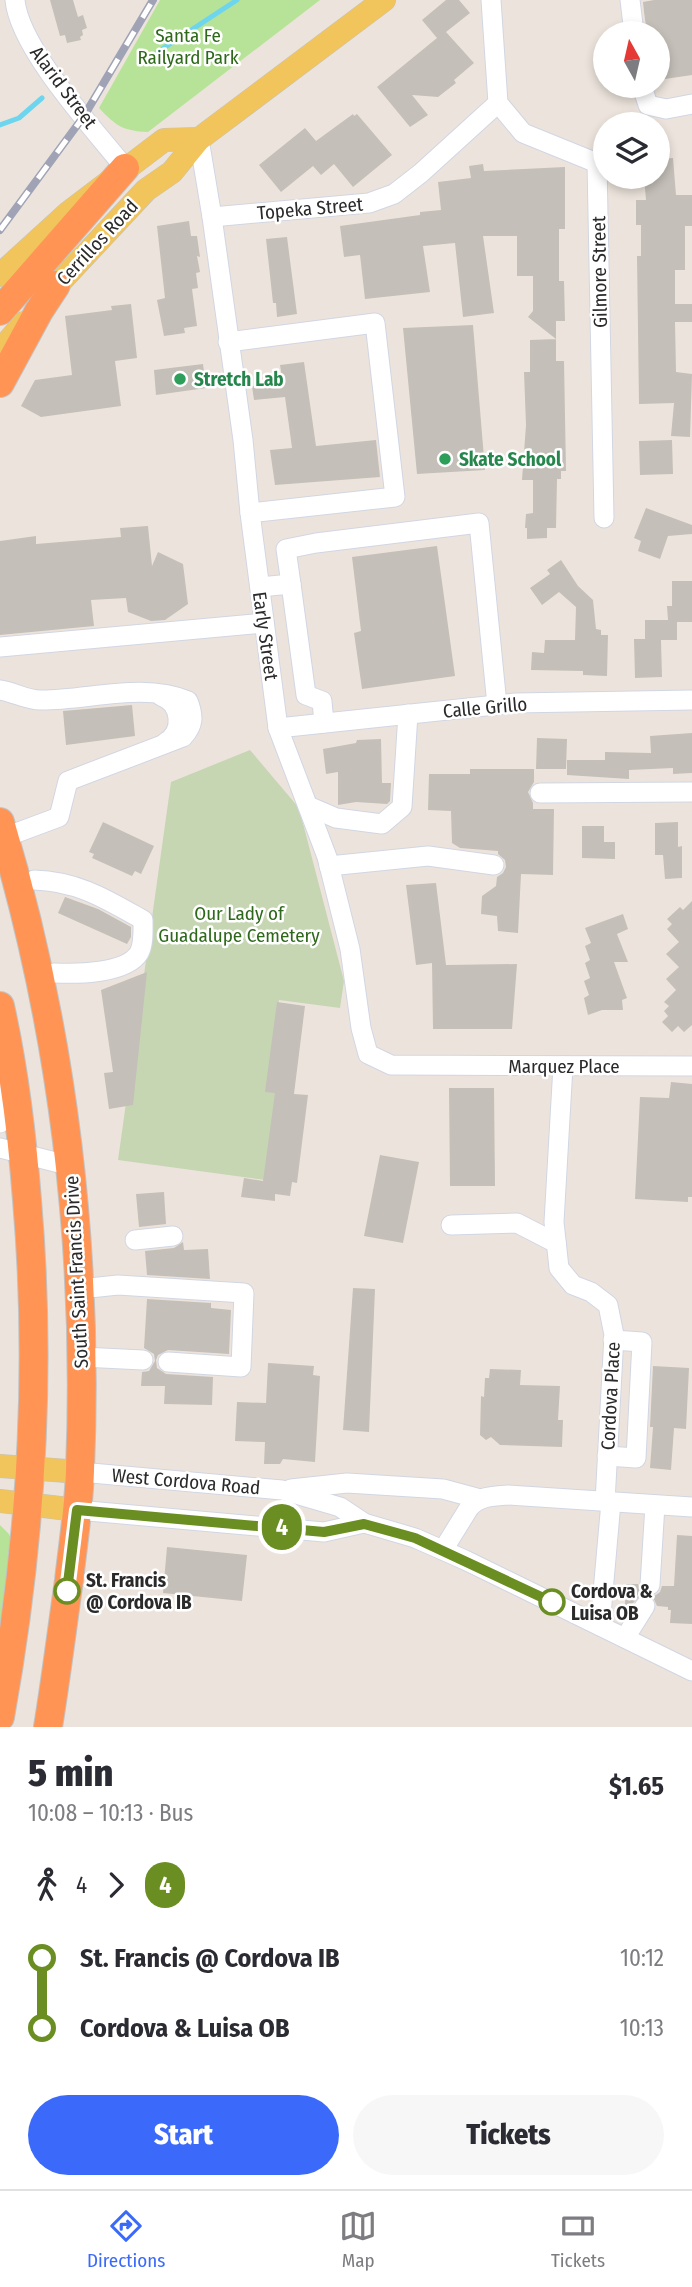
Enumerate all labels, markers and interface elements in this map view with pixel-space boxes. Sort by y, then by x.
north arrow [593,21,670,98]
map controls [593,21,670,189]
park label: Santa Fe Railyard Park [137,24,239,69]
street label: Alarid Street [25,42,102,134]
button: layers [593,112,670,189]
street label: Topeka Street [256,192,365,225]
street label: Cerrillos Road [52,195,143,290]
street label: Gilmore Street [587,215,612,328]
place label: Stretch Lab [194,368,284,391]
marker: Stretch Lab [172,371,188,387]
place label: Skate School [459,448,562,471]
marker: Skate School [437,451,453,467]
street label: Early Street [248,590,283,683]
street label: Calle Grillo [442,692,528,723]
park label: Our Lady of Guadalupe Cemetery [158,902,320,947]
street label: Marquez Place [508,1055,620,1078]
street label: South Saint Francis Drive [60,1175,93,1369]
street label: Cordova Place [596,1341,625,1451]
street label: West Cordova Road [111,1464,261,1499]
line badge: 4 [259,1504,305,1550]
text: 4 [276,1513,288,1541]
place label: St. Francis @ Cordova IB [86,1569,192,1614]
marker: St. Francis @ Cordova IB [54,1578,80,1604]
place label: Cordova & Luisa OB [571,1580,653,1625]
marker: Cordova & Luisa OB [539,1589,565,1615]
text: 5 min [28,1750,113,1796]
text: $1.65 [609,1771,664,1802]
text: 10:08 – 10:13 · Bus [28,1799,193,1827]
icon: walk [28,1866,66,1904]
icon: forward [97,1866,135,1904]
text: 4 [76,1871,87,1899]
text: 4 [159,1871,171,1899]
text: St. Francis @ Cordova IB [80,1943,340,1974]
text: 10:12 [620,1944,664,1972]
text: Cordova & Luisa OB [80,2013,290,2044]
text: 10:13 [620,2014,664,2042]
button: Start [28,2095,339,2175]
button: Tickets [353,2095,664,2175]
tab: Directions [87,2207,165,2272]
tab: Map [339,2207,377,2272]
tab: Tickets [551,2207,605,2272]

